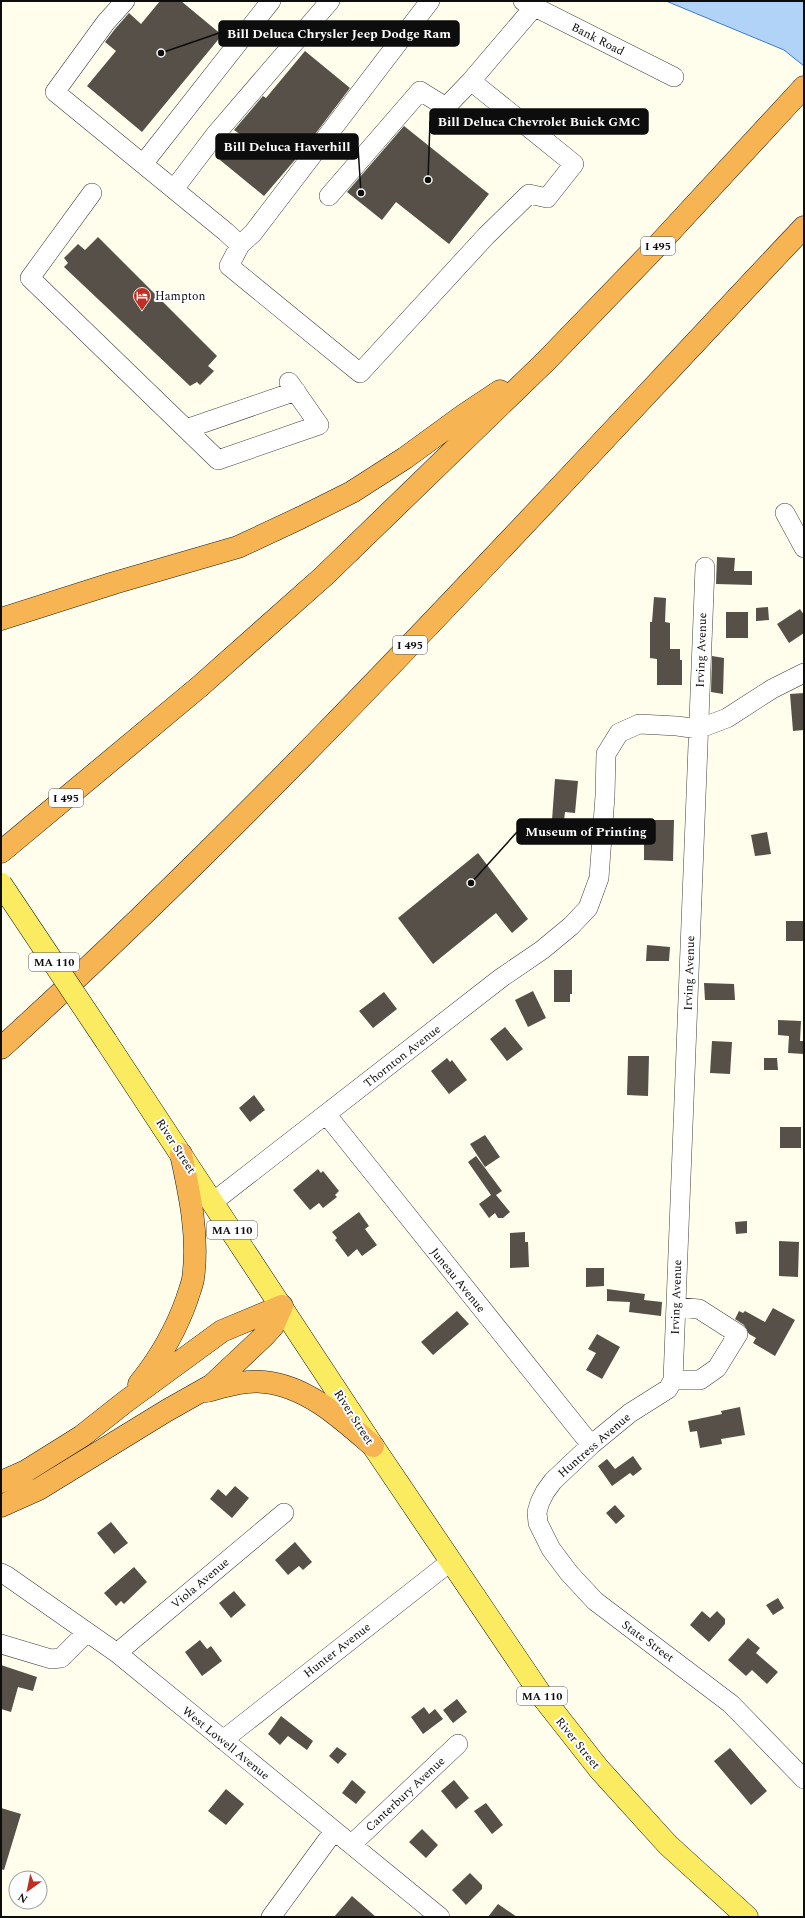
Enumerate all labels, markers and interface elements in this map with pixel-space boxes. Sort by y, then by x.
street label: Bank Road [568,18,628,61]
callout: Bill Deluca Chrysler Jeep Dodge Ram [219,21,459,46]
text: Bill Deluca Chrysler Jeep Dodge Ram [227,24,451,44]
callout: Bill Deluca Chevrolet Buick GMC [430,109,648,134]
text: Bill Deluca Chevrolet Buick GMC [438,112,640,132]
callout: Bill Deluca Haverhill [216,134,358,159]
text: Bill Deluca Haverhill [224,137,350,157]
road number: I 495 [641,237,675,255]
hotel icon: Hampton [132,286,152,311]
place label: Hampton [155,287,205,306]
street label: Irving Avenue [691,612,712,688]
road number: I 495 [393,636,427,654]
road number: I 495 [49,789,83,807]
callout: Museum of Printing [517,819,655,844]
text: Museum of Printing [525,822,647,842]
street label: Irving Avenue [679,935,700,1011]
road number: MA 110 [29,953,79,971]
street label: Thornton Avenue [360,1020,445,1093]
street label: River Street [151,1115,201,1178]
road number: MA 110 [207,1221,257,1239]
street label: Juneau Avenue [425,1243,490,1317]
street label: Irving Avenue [666,1259,687,1335]
street label: River Street [329,1386,379,1449]
street label: Huntress Avenue [554,1408,635,1482]
street label: Viola Avenue [167,1553,234,1614]
street label: State Street [617,1616,678,1667]
street label: Hunter Avenue [300,1618,375,1683]
road number: MA 110 [517,1687,567,1705]
street label: West Lowell Avenue [178,1702,274,1785]
street label: River Street [551,1713,605,1774]
street label: Canterbury Avenue [361,1752,450,1836]
north arrow [8,1870,48,1910]
text: N [14,1888,31,1908]

